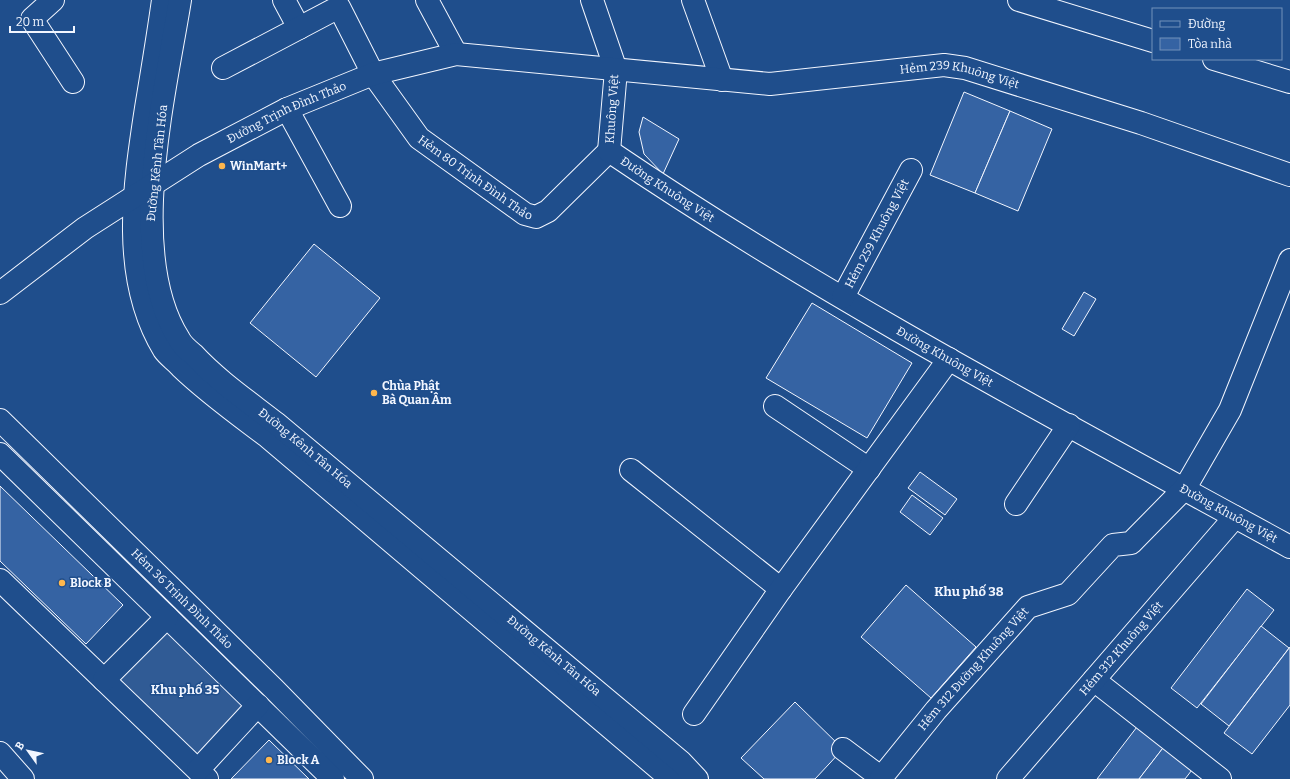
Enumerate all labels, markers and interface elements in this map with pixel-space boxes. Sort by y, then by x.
scale bar [10,8,74,34]
legend [1152,8,1282,60]
text: 20 m [16,15,45,29]
text: Đường [1188,17,1226,31]
text: Tòa nhà [1188,37,1232,51]
street label: Hẻm 239 Khuông Việt [899,58,1022,92]
street label: Khuông Việt [603,73,621,144]
street label: Đường Trịnh Đình Thảo [225,79,348,146]
street label: Đường Kênh Tân Hóa [144,103,170,222]
street label: Hẻm 80 Trịnh Đình Thảo [415,132,534,223]
street label: Đường Khuông Việt [618,154,718,225]
place label: WinMart+ [230,159,288,173]
marker: WinMart+ [217,161,227,171]
street label: Hẻm 259 Khuông Việt [842,176,912,290]
street label: Đường Khuông Việt [894,324,996,390]
place label: Chùa Phật Bà Quan Âm [382,379,452,407]
marker: Chùa Phật Bà Quan Âm [369,388,379,398]
street label: Đường Kênh Tân Hóa [256,405,355,491]
street label: Đường Khuông Việt [1177,481,1280,546]
street label: Hẻm 36 Trịnh Đình Thảo [128,546,236,651]
place label: Block B [70,576,112,590]
marker: Block B [57,578,67,588]
district label: Khu phố 38 [934,584,1004,599]
street label: Hẻm 312 Khuông Việt [1077,598,1166,698]
street label: Hẻm 312 Đường Khuông Việt [915,604,1032,733]
street label: Đường Kênh Tân Hóa [504,613,604,699]
district label: Khu phố 35 [151,682,219,697]
north arrow [8,731,48,771]
text: B [13,739,27,752]
place label: Block A [277,753,320,767]
marker: Block A [264,755,274,765]

